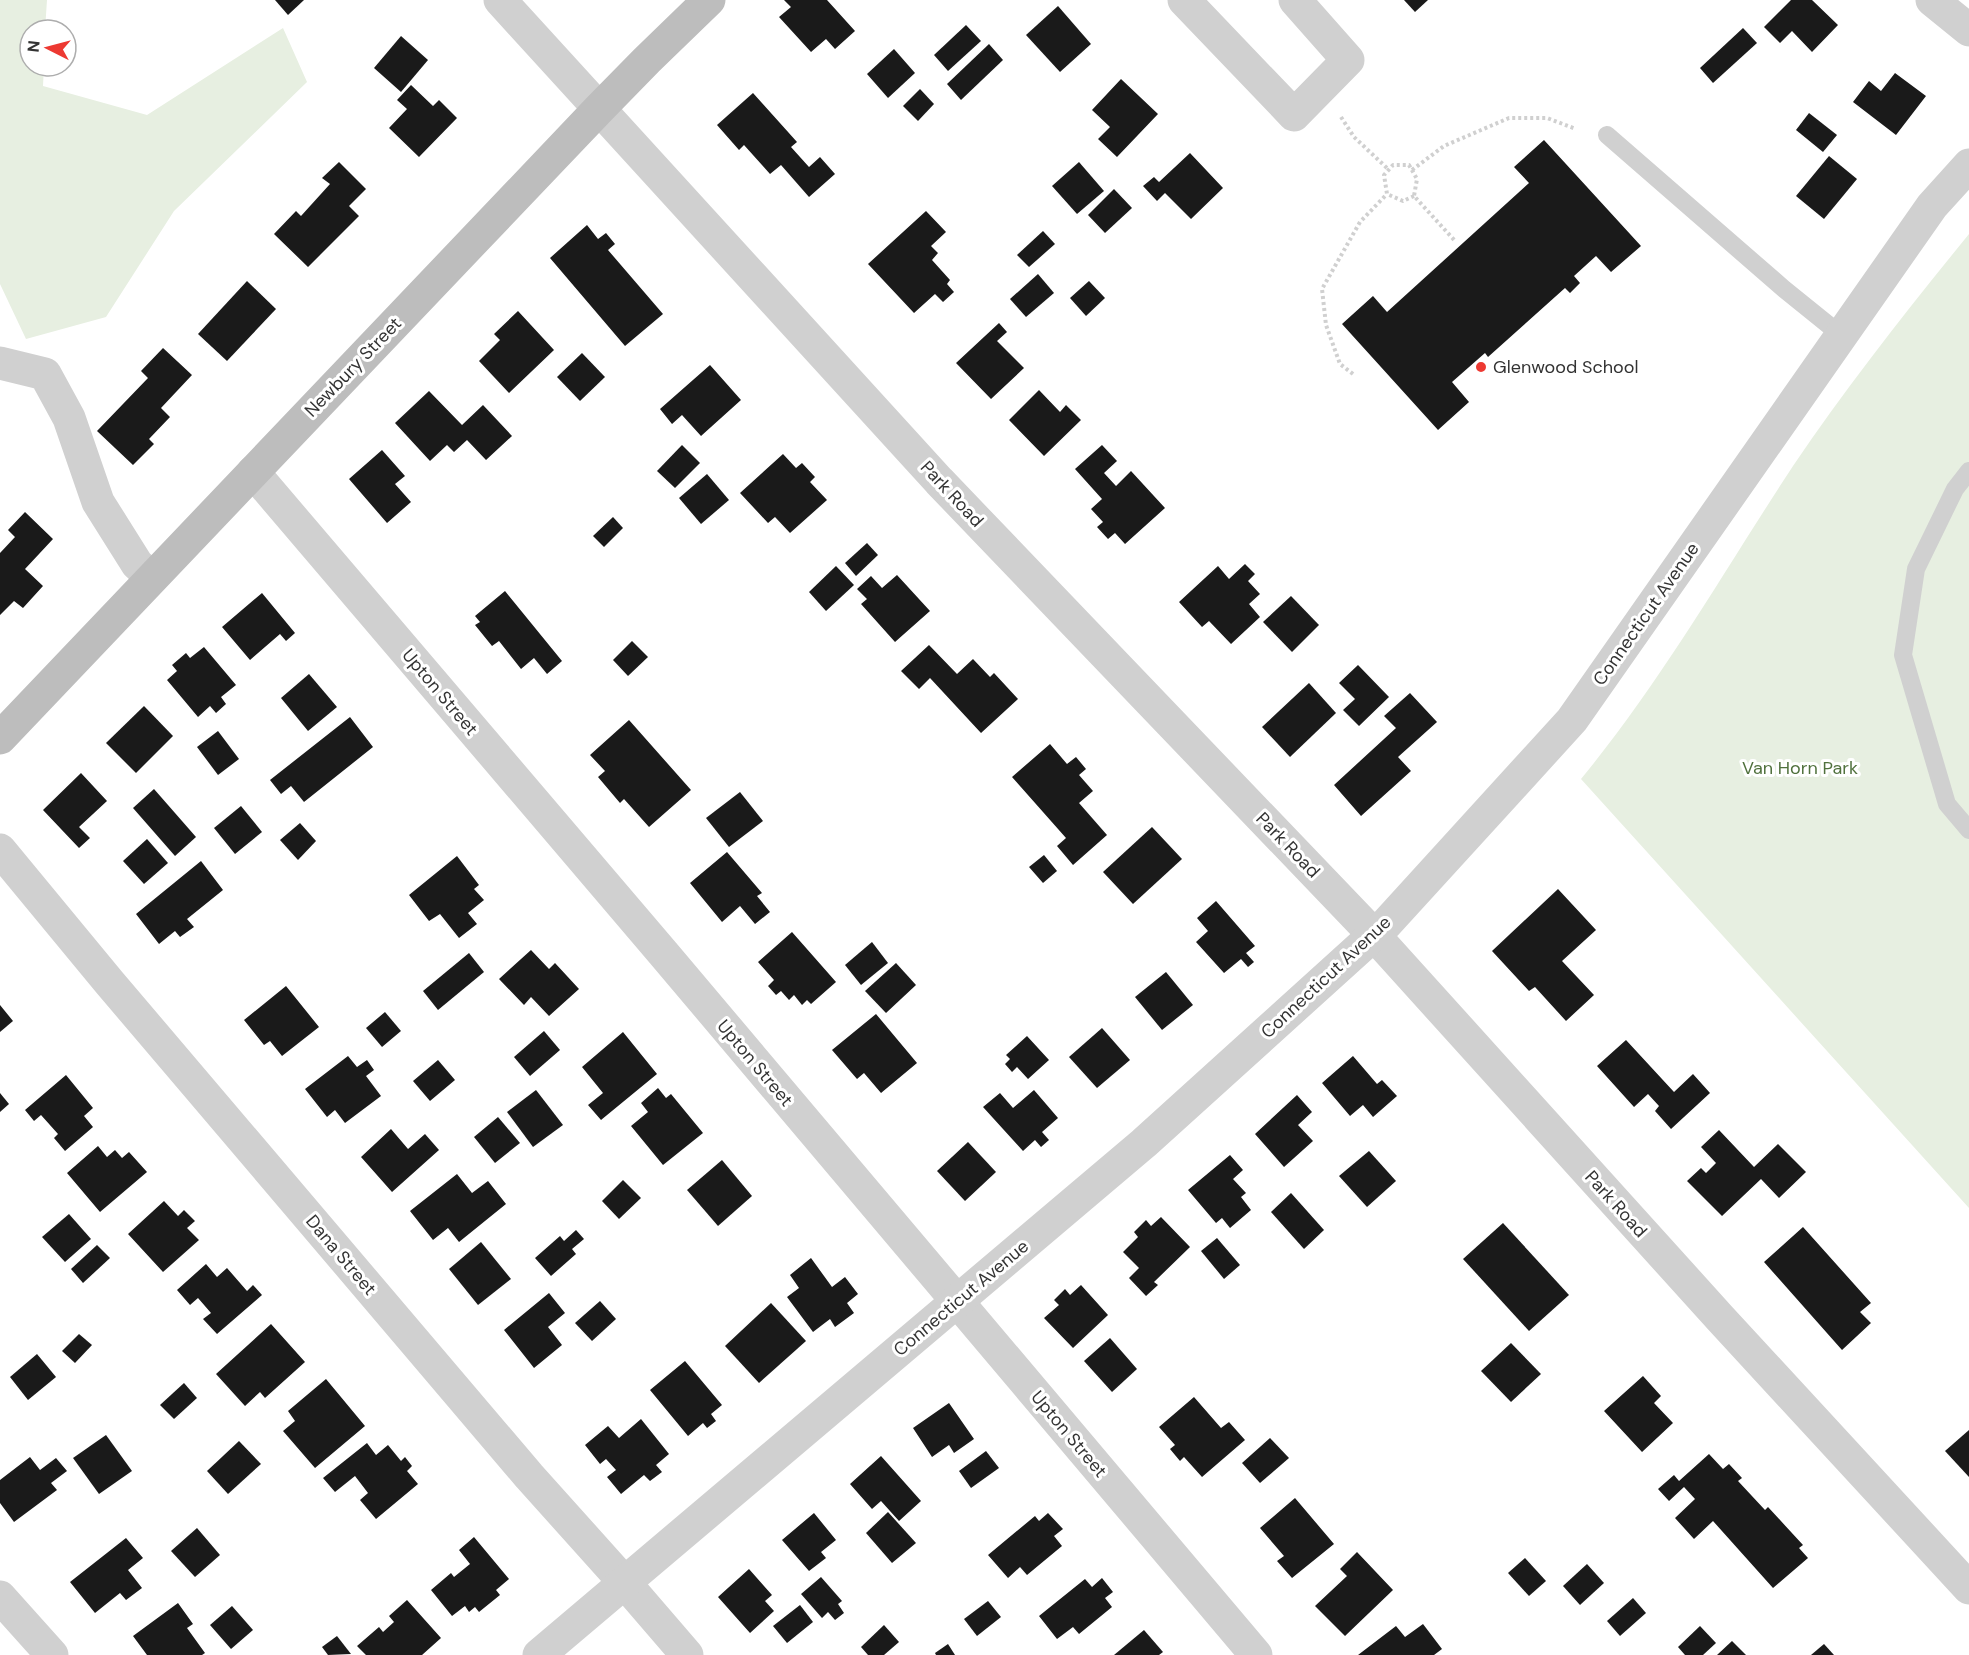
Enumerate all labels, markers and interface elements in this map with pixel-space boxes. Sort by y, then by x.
north arrow [18,18,78,78]
text: N [23,40,45,53]
street label: Newbury Street [299,312,407,422]
place label: Glenwood School [1493,355,1638,379]
marker: Glenwood School [1474,360,1488,374]
street label: Park Road [915,456,989,532]
street label: Connecticut Avenue [1588,538,1704,690]
street label: Upton Street [397,644,483,740]
park label: Van Horn Park [1742,756,1858,780]
street label: Park Road [1251,807,1325,883]
street label: Connecticut Avenue [1256,910,1396,1044]
street label: Upton Street [712,1015,798,1111]
street label: Park Road [1580,1165,1652,1243]
street label: Dana Street [300,1210,382,1300]
street label: Connecticut Avenue [888,1234,1034,1362]
street label: Upton Street [1026,1386,1112,1482]

